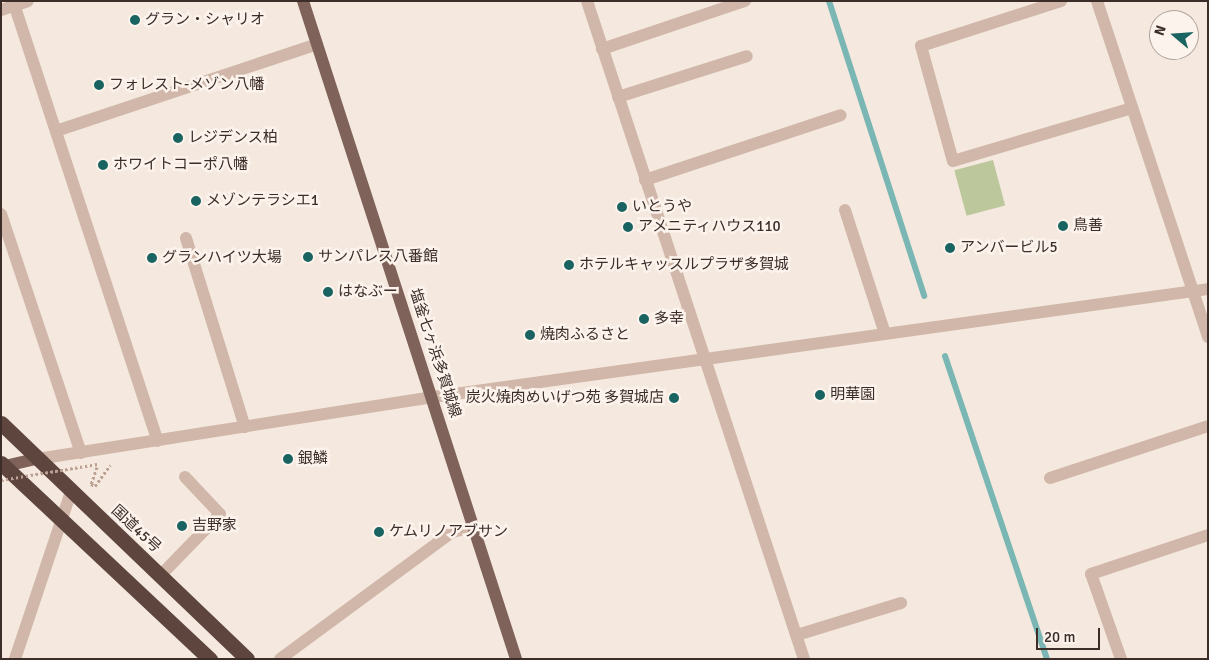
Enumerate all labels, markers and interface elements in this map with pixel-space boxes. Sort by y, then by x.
north arrow [1149,10,1199,60]
place label: グラン・シャリオ [145,11,265,29]
marker: グラン・シャリオ [129,14,141,26]
text: N [1151,23,1170,38]
place label: フォレスト-メゾン八幡 [109,76,264,94]
marker: フォレスト-メゾン八幡 [93,79,105,91]
place label: レジデンス柏 [188,129,278,147]
marker: レジデンス柏 [172,132,184,144]
place label: ホワイトコーポ八幡 [113,156,248,174]
marker: ホワイトコーポ八幡 [97,159,109,171]
place label: メゾンテラシエ1 [206,192,319,210]
marker: メゾンテラシエ1 [190,195,202,207]
place label: いとうや [632,198,692,216]
marker: いとうや [616,201,628,213]
place label: 鳥善 [1073,217,1103,235]
place label: アメニティハウス110 [638,218,782,236]
marker: 鳥善 [1057,220,1069,232]
marker: アメニティハウス110 [622,221,634,233]
place label: アンバービル5 [960,239,1058,257]
marker: アンバービル5 [944,242,956,254]
place label: サンパレス八番館 [318,248,438,266]
place label: グランハイツ大場 [162,249,282,267]
marker: サンパレス八番館 [302,251,314,263]
marker: グランハイツ大場 [146,252,158,264]
place label: ホテルキャッスルプラザ多賀城 [579,256,789,274]
marker: ホテルキャッスルプラザ多賀城 [563,259,575,271]
place label: はなぶー [338,283,398,301]
marker: はなぶー [322,286,334,298]
street label: 塩釜七ヶ浜多賀城線 [406,286,464,420]
place label: 多幸 [654,310,684,328]
marker: 多幸 [638,313,650,325]
place label: 焼肉ふるさと [540,326,630,344]
marker: 焼肉ふるさと [524,329,536,341]
place label: 明華園 [830,386,875,404]
place label: 炭火焼肉めいげつ苑 多賀城店 [466,389,664,407]
marker: 明華園 [814,389,826,401]
marker: 炭火焼肉めいげつ苑 多賀城店 [668,392,680,404]
place label: 銀鱗 [298,450,328,468]
marker: 銀鱗 [282,453,294,465]
street label: 国道45号 [107,502,165,556]
place label: 吉野家 [192,517,237,535]
marker: 吉野家 [176,520,188,532]
place label: ケムリノアブサン [389,523,509,541]
marker: ケムリノアブサン [373,526,385,538]
scale bar [1039,618,1103,650]
text: 20 m [1044,628,1075,646]

